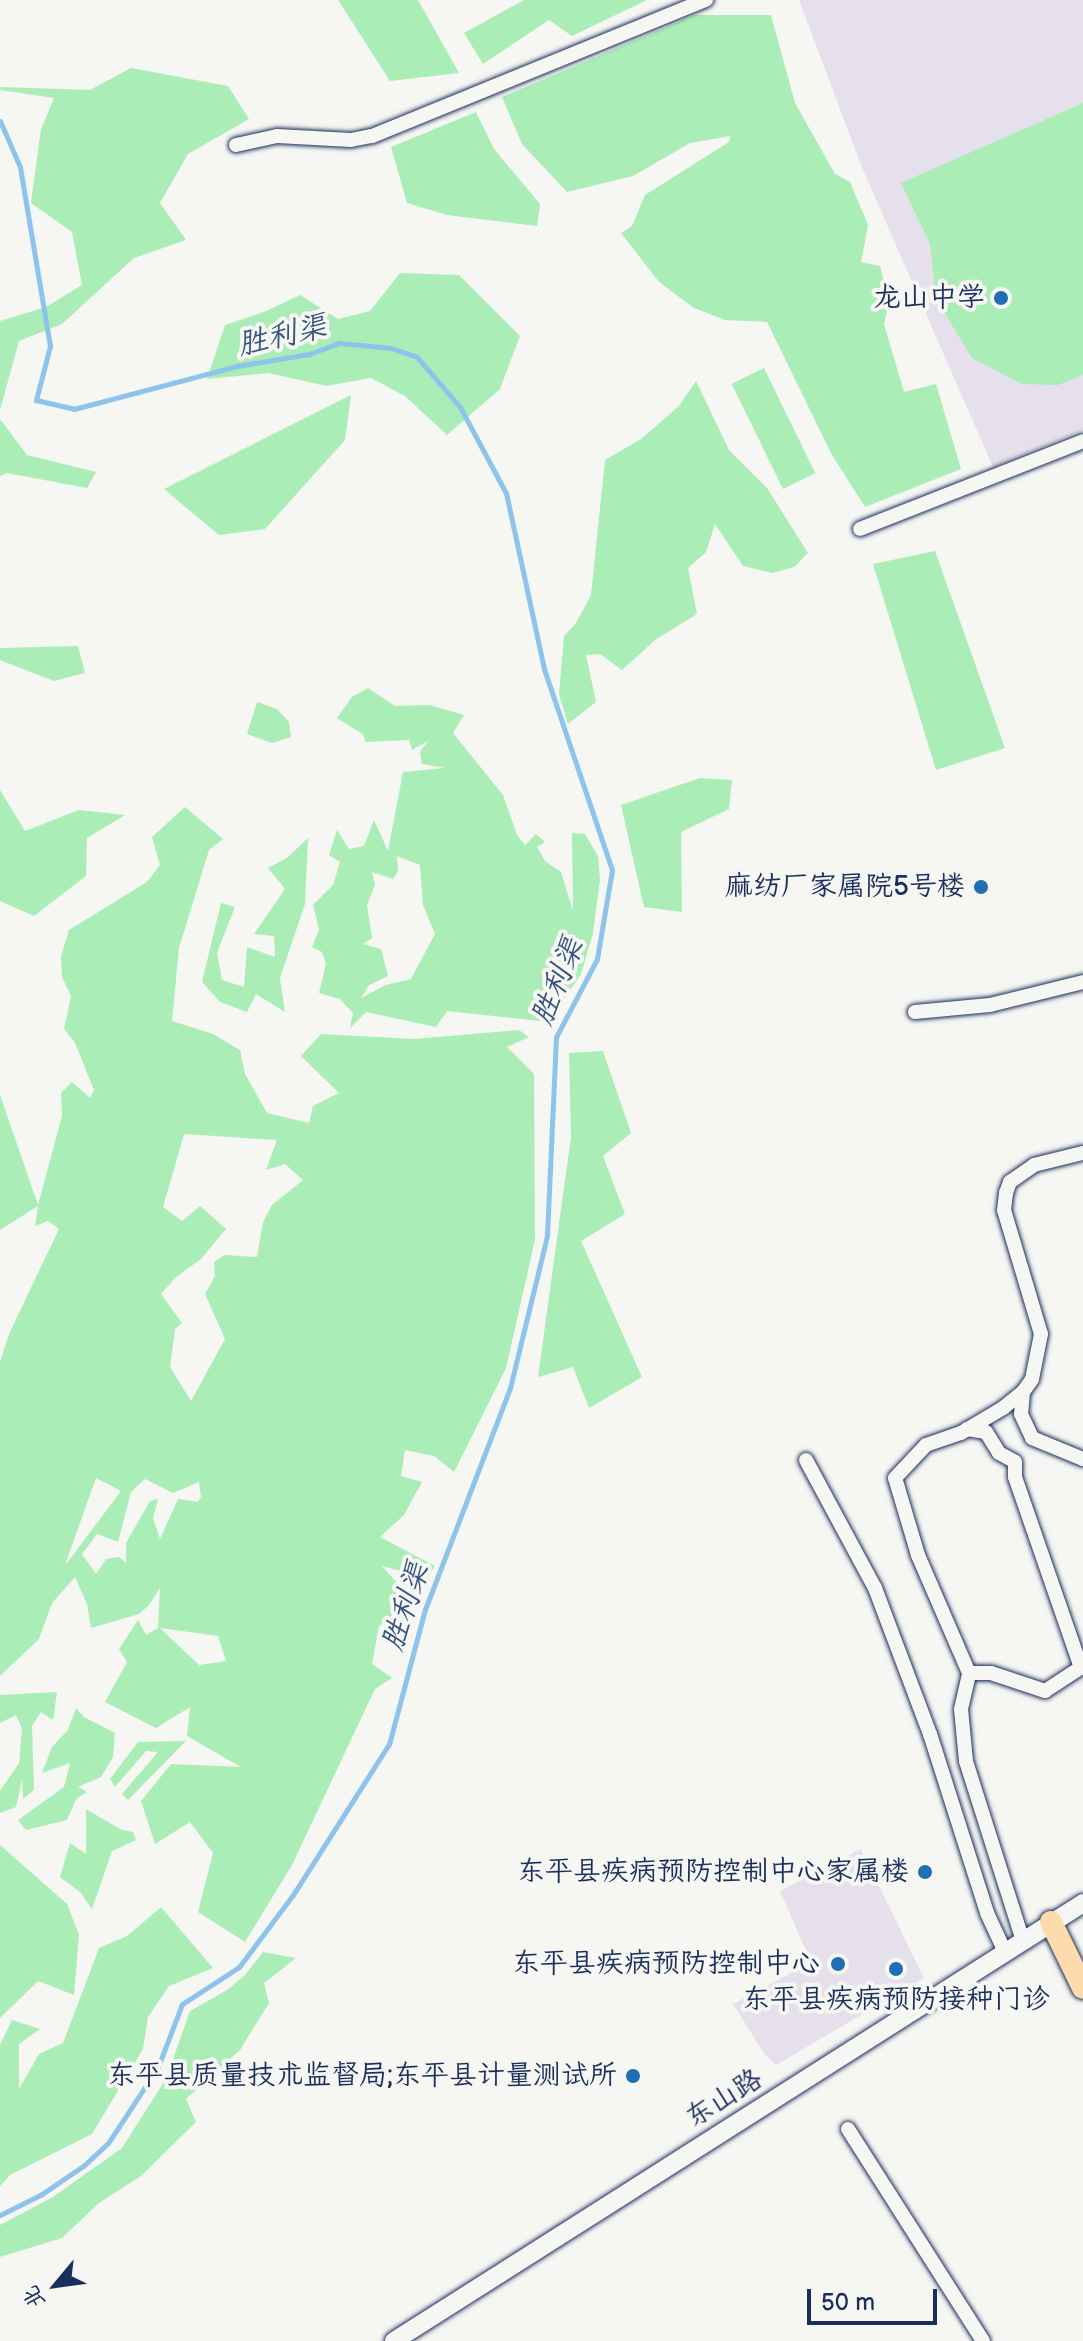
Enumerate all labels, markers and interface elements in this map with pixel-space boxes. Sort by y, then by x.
place label: 龙山中学 [873,281,985,315]
marker: 龙山中学 [992,289,1010,307]
water label: 胜利渠 [234,308,330,364]
place label: 麻纺厂家属院5号楼 [725,870,965,904]
marker: 麻纺厂家属院5号楼 [972,878,990,896]
water label: 胜利渠 [524,934,592,1030]
water label: 胜利渠 [375,1559,437,1655]
place label: 东平县疾病预防控制中心家属楼 [517,1855,909,1889]
marker: 东平县疾病预防控制中心家属楼 [916,1863,934,1881]
place label: 东平县疾病预防控制中心 [512,1947,820,1981]
marker: 东平县疾病预防控制中心 [827,1953,849,1975]
marker: 东平县疾病预防接种门诊 [885,1958,907,1980]
place label: 东平县疾病预防接种门诊 [742,1983,1050,2017]
place label: 东平县质量技术监督局;东平县计量测试所 [107,2059,617,2093]
street label: 东山路 [679,2062,769,2136]
marker: 东平县质量技术监督局;东平县计量测试所 [624,2067,642,2085]
north arrow [16,2245,96,2325]
scale bar [811,2273,941,2323]
text: 北 [17,2281,52,2313]
text: 50 m [821,2288,875,2317]

